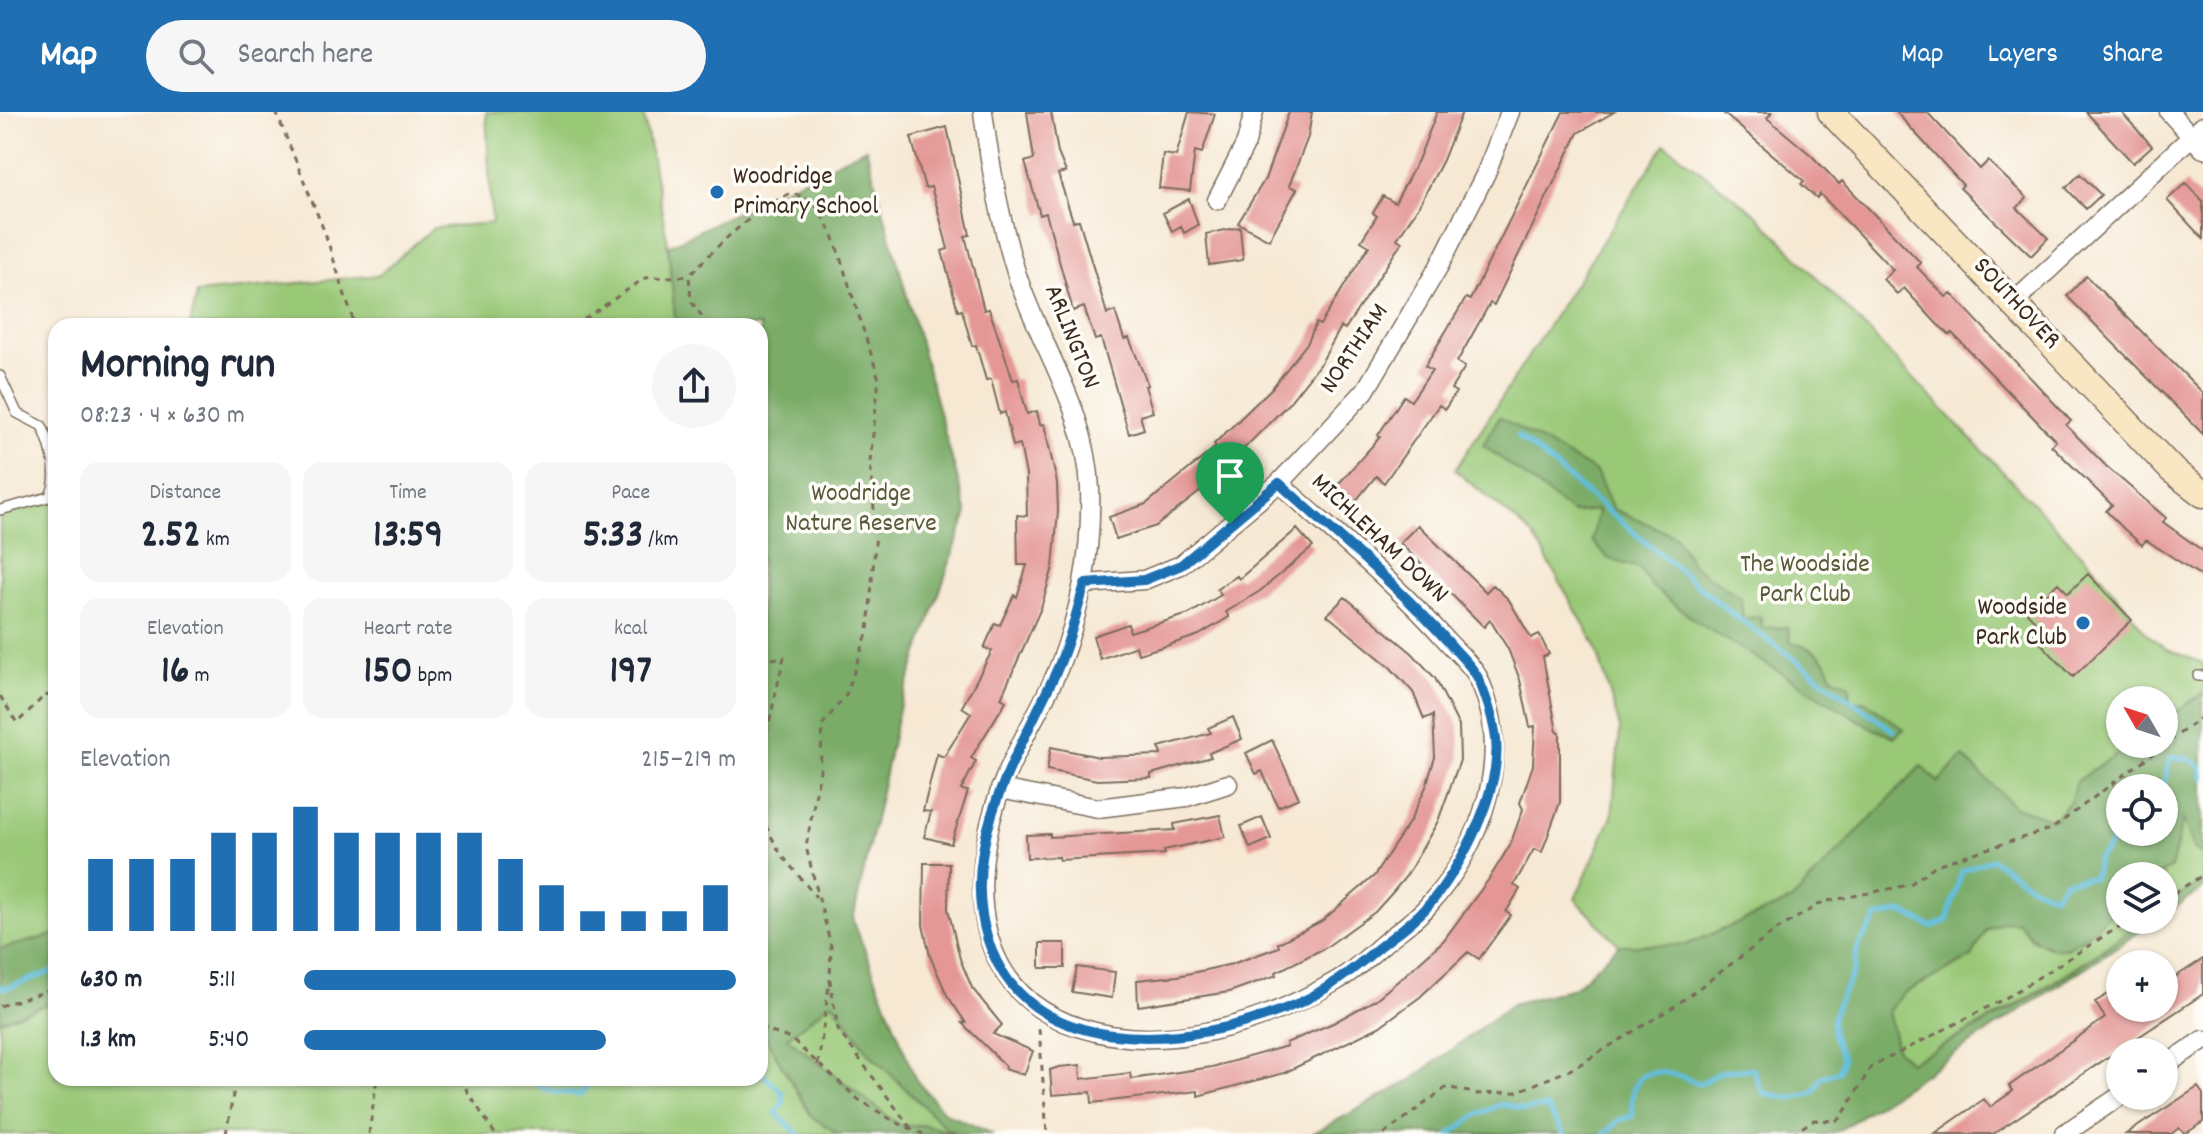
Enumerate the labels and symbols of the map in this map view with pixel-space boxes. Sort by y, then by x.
place label: Woodridge Primary School [733,159,879,226]
marker: Woodridge Primary School [708,183,726,201]
street label: SOUTHOVER [1963,250,2069,358]
street label: ARLINGTON [1033,279,1109,395]
street label: NORTHIAM [1311,297,1399,401]
pin [1196,442,1264,524]
street label: MICHLEHAM DOWN [1302,465,1456,613]
park label: Woodridge Nature Reserve [785,476,937,543]
park label: The Woodside Park Club [1740,547,1870,614]
place label: Woodside Park Club [1975,590,2067,657]
marker: Woodside Park Club [2074,614,2092,632]
north arrow [2106,686,2178,758]

